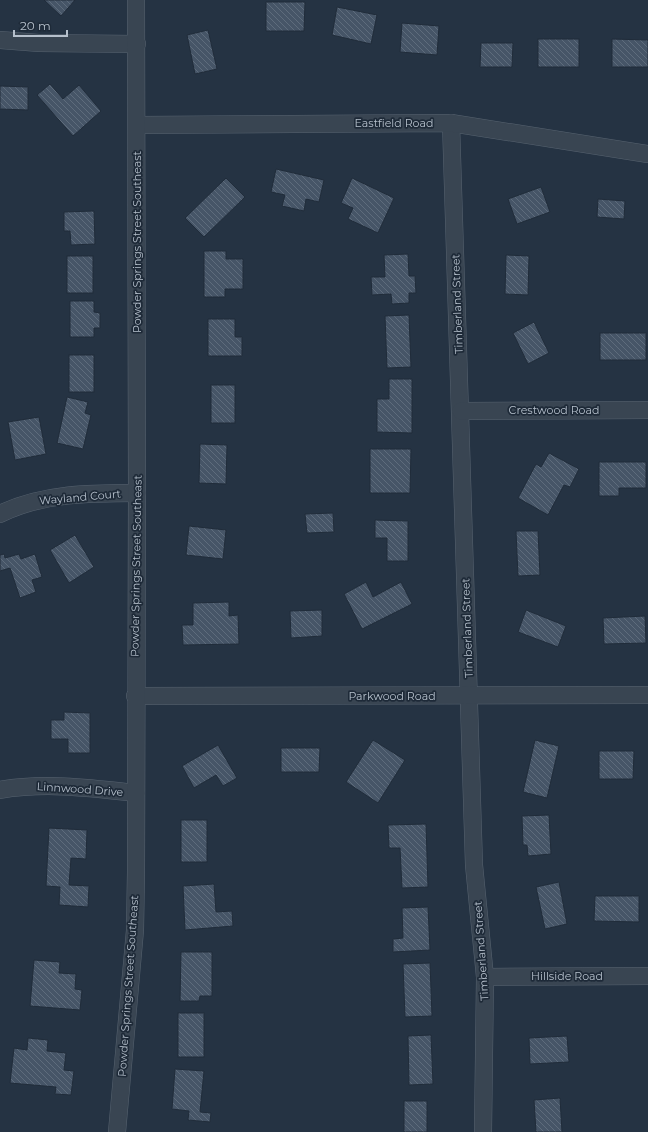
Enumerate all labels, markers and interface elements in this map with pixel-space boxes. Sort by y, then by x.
scale bar [14,12,67,38]
text: 20 m [20,18,51,33]
street label: Eastfield Road [355,116,433,130]
street label: Powder Springs Street Southeast [130,150,144,333]
street label: Timberland Street [448,253,466,354]
street label: Crestwood Road [509,403,599,417]
street label: Powder Springs Street Southeast [127,474,145,657]
street label: Wayland Court [39,486,122,508]
street label: Timberland Street [458,577,476,678]
street label: Parkwood Road [348,689,436,703]
street label: Linnwood Drive [36,779,124,799]
street label: Powder Springs Street Southeast [115,894,141,1077]
street label: Timberland Street [470,900,491,1001]
street label: Hillside Road [531,969,603,983]

